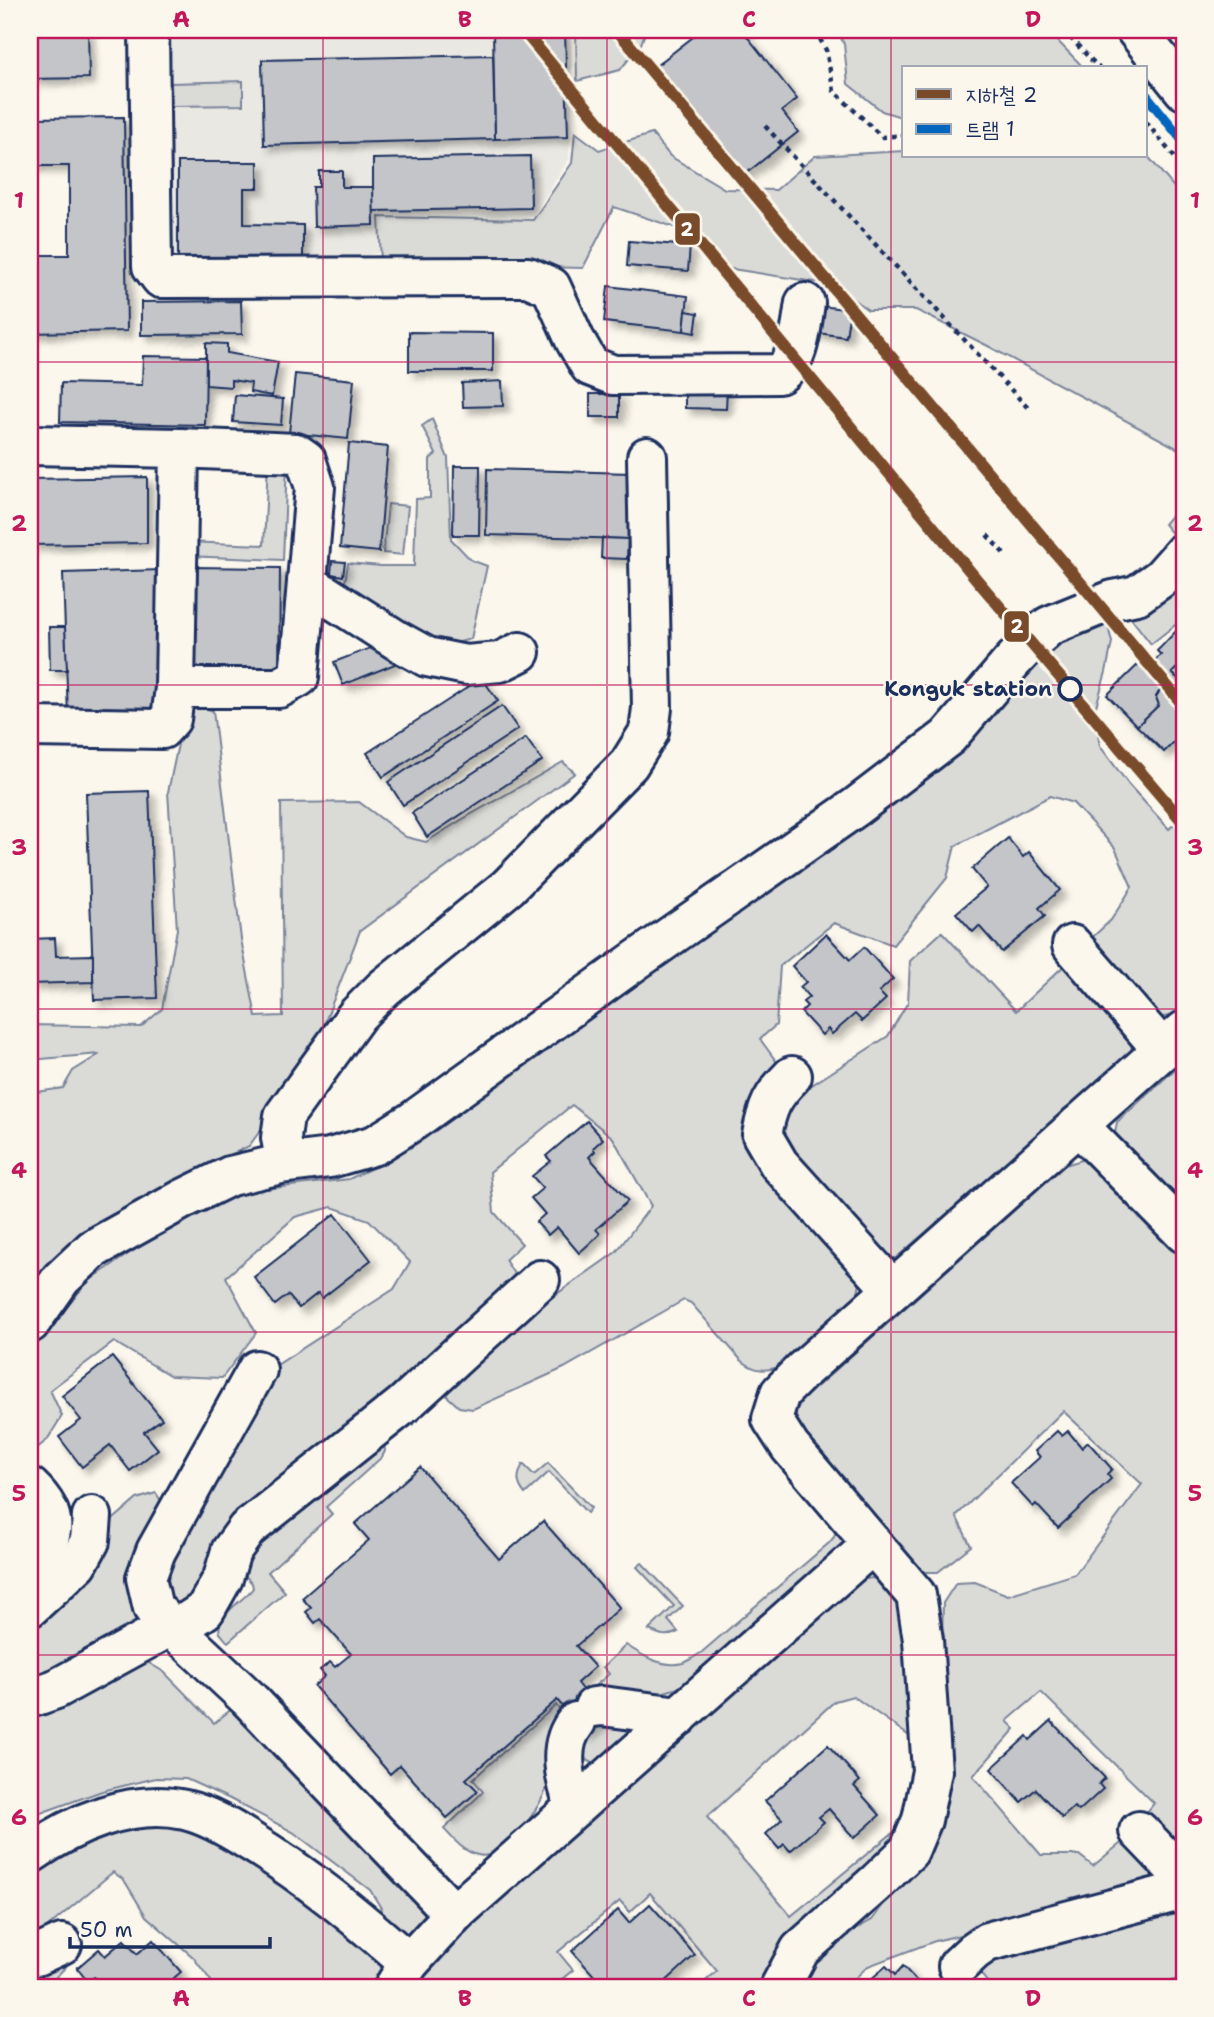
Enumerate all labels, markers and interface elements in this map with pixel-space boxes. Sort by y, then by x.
text: A [172,4,190,34]
text: B [458,4,472,34]
text: C [742,4,756,34]
text: D [1025,4,1041,34]
legend [902,66,1148,158]
text: 지하철 2 [965,81,1038,109]
text: 트램 1 [965,115,1015,143]
text: 1 [14,185,24,215]
text: 1 [1190,185,1200,215]
line badge: 2 [674,212,701,246]
text: 2 [680,217,694,242]
text: 2 [11,508,27,538]
text: 2 [1187,508,1203,538]
line badge: 2 [1003,610,1030,643]
text: 2 [1010,614,1024,639]
place label: Konguk station [884,675,1052,703]
marker: Konguk station [1058,677,1082,701]
text: 3 [11,832,27,862]
text: 3 [1187,832,1203,862]
text: 4 [11,1155,27,1185]
text: 4 [1187,1155,1203,1185]
text: 5 [12,1478,26,1508]
text: 5 [1188,1478,1202,1508]
text: 6 [11,1802,27,1832]
text: 6 [1187,1802,1203,1832]
scale bar [70,1905,270,1949]
text: 50 m [80,1916,133,1944]
text: A [172,1983,190,2013]
text: B [458,1983,472,2013]
text: C [742,1983,756,2013]
text: D [1025,1983,1041,2013]

